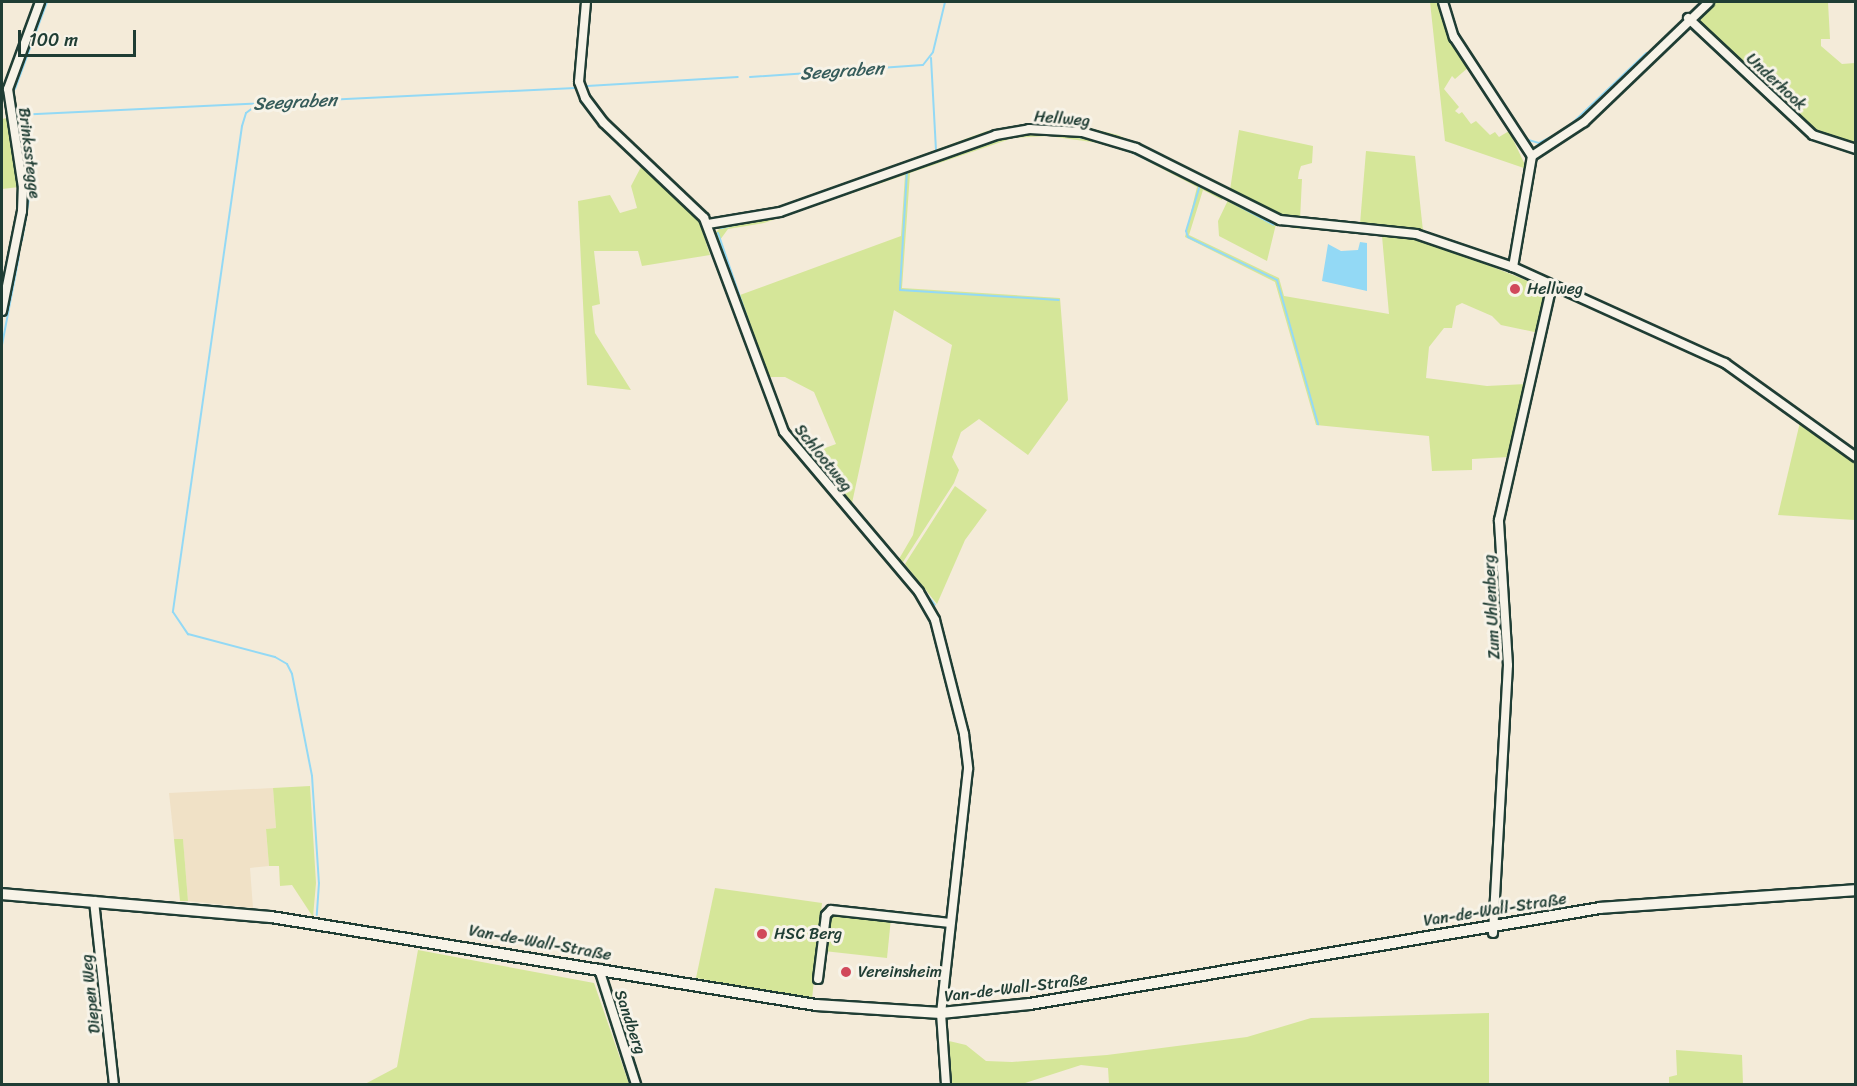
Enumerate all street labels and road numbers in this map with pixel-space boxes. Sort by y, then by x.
street label: Underhook [1742,49,1810,115]
street label: Brinksstegge [14,106,44,200]
street label: Hellweg [1033,107,1091,131]
street label: Schlootweg [790,420,856,496]
street label: Zum Uhlenberg [1480,554,1504,660]
street label: Van-de-Wall-Straße [1422,889,1568,931]
street label: Van-de-Wall-Straße [467,921,613,965]
street label: Diepen Weg [77,953,105,1035]
street label: Van-de-Wall-Straße [943,970,1089,1006]
street label: Sandberg [610,987,650,1057]

